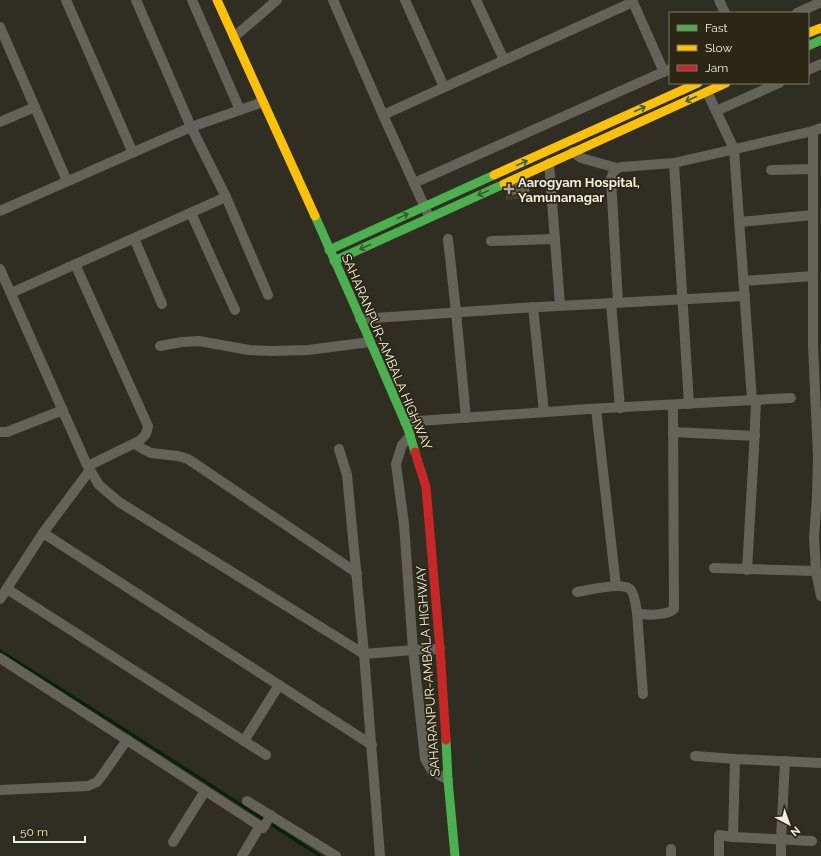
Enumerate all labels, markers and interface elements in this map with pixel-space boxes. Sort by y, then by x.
legend [669,12,809,84]
text: Fast [705,21,728,35]
text: Slow [705,41,732,55]
text: Jam [705,61,728,75]
one-way arrow [685,96,697,103]
one-way arrow [634,105,646,113]
one-way arrow [515,159,527,166]
place label: Aarogyam Hospital, Yamunanagar [518,175,640,205]
marker: Aarogyam Hospital, Yamunanagar [503,183,515,195]
one-way arrow [478,190,490,197]
one-way arrow [397,212,409,220]
one-way arrow [359,244,371,251]
street label: SAHARANPUR-AMBALA HIGHWAY [339,252,435,453]
street label: SAHARANPUR-AMBALA HIGHWAY [413,564,443,777]
north arrow [769,804,809,844]
scale bar [14,818,85,844]
text: N [788,824,803,839]
text: 50 m [20,825,48,839]

